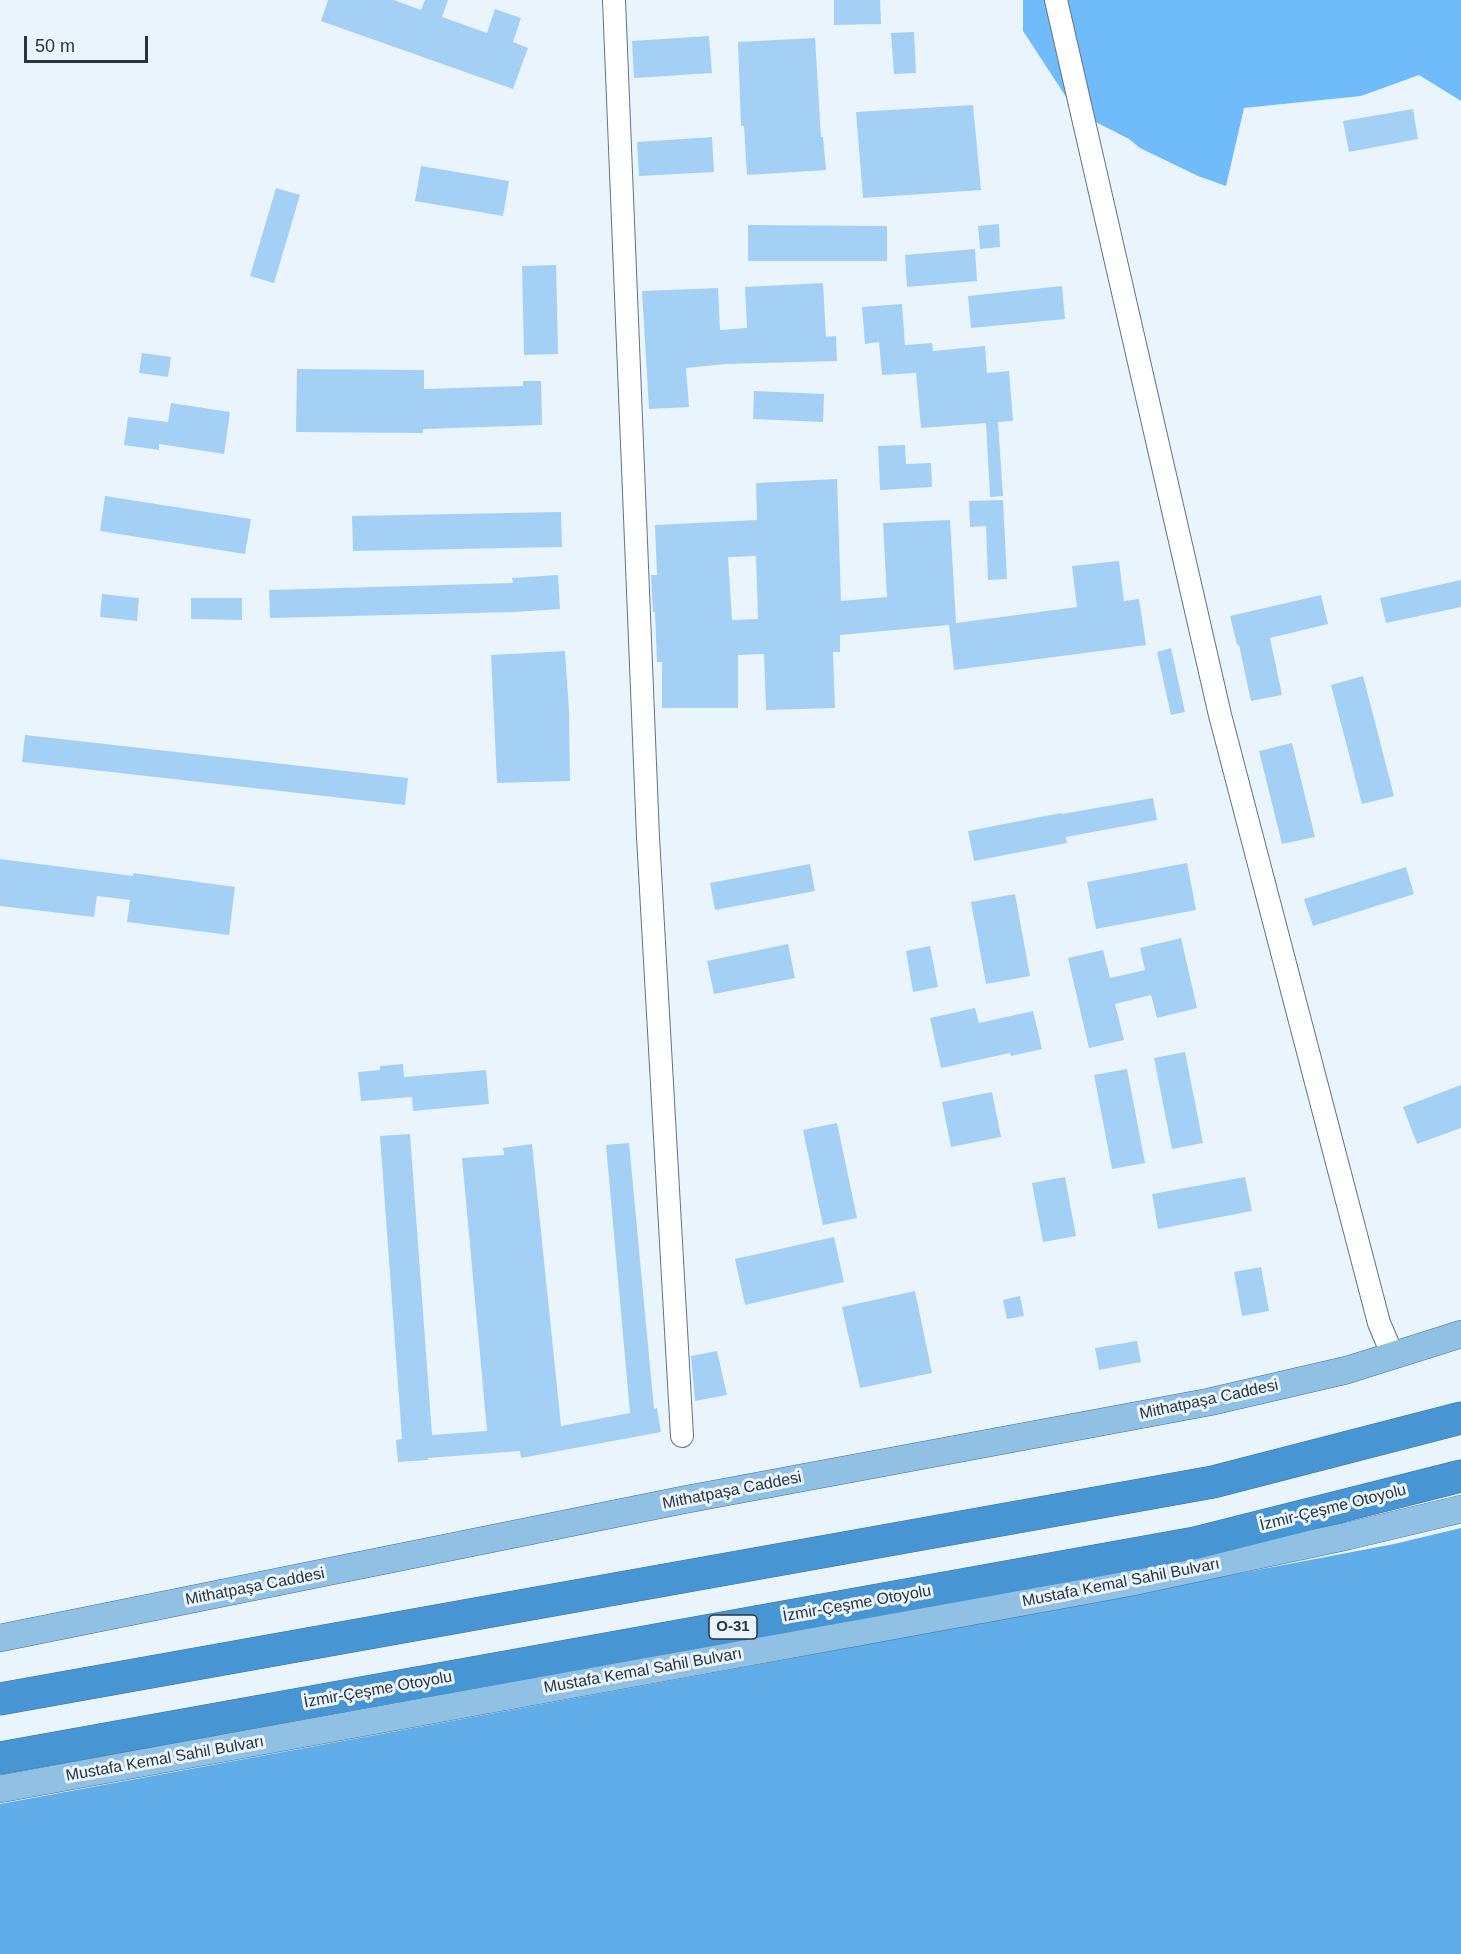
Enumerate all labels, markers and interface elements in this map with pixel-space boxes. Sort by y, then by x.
scale bar [27,24,152,62]
text: 50 m [35,36,75,56]
street label: Mithatpaşa Caddesi [1138,1376,1280,1424]
street label: Mithatpaşa Caddesi [661,1468,803,1514]
street label: İzmir-Çeşme Otoyolu [1258,1481,1408,1535]
street label: Mustafa Kemal Sahil Bulvarı [1021,1554,1221,1612]
street label: Mithatpaşa Caddesi [184,1564,326,1610]
street label: İzmir-Çeşme Otoyolu [781,1582,933,1626]
road number: O-31 [709,1615,757,1639]
street label: Mustafa Kemal Sahil Bulvarı [542,1644,744,1698]
street label: İzmir-Çeşme Otoyolu [302,1668,454,1712]
street label: Mustafa Kemal Sahil Bulvarı [64,1732,266,1786]

